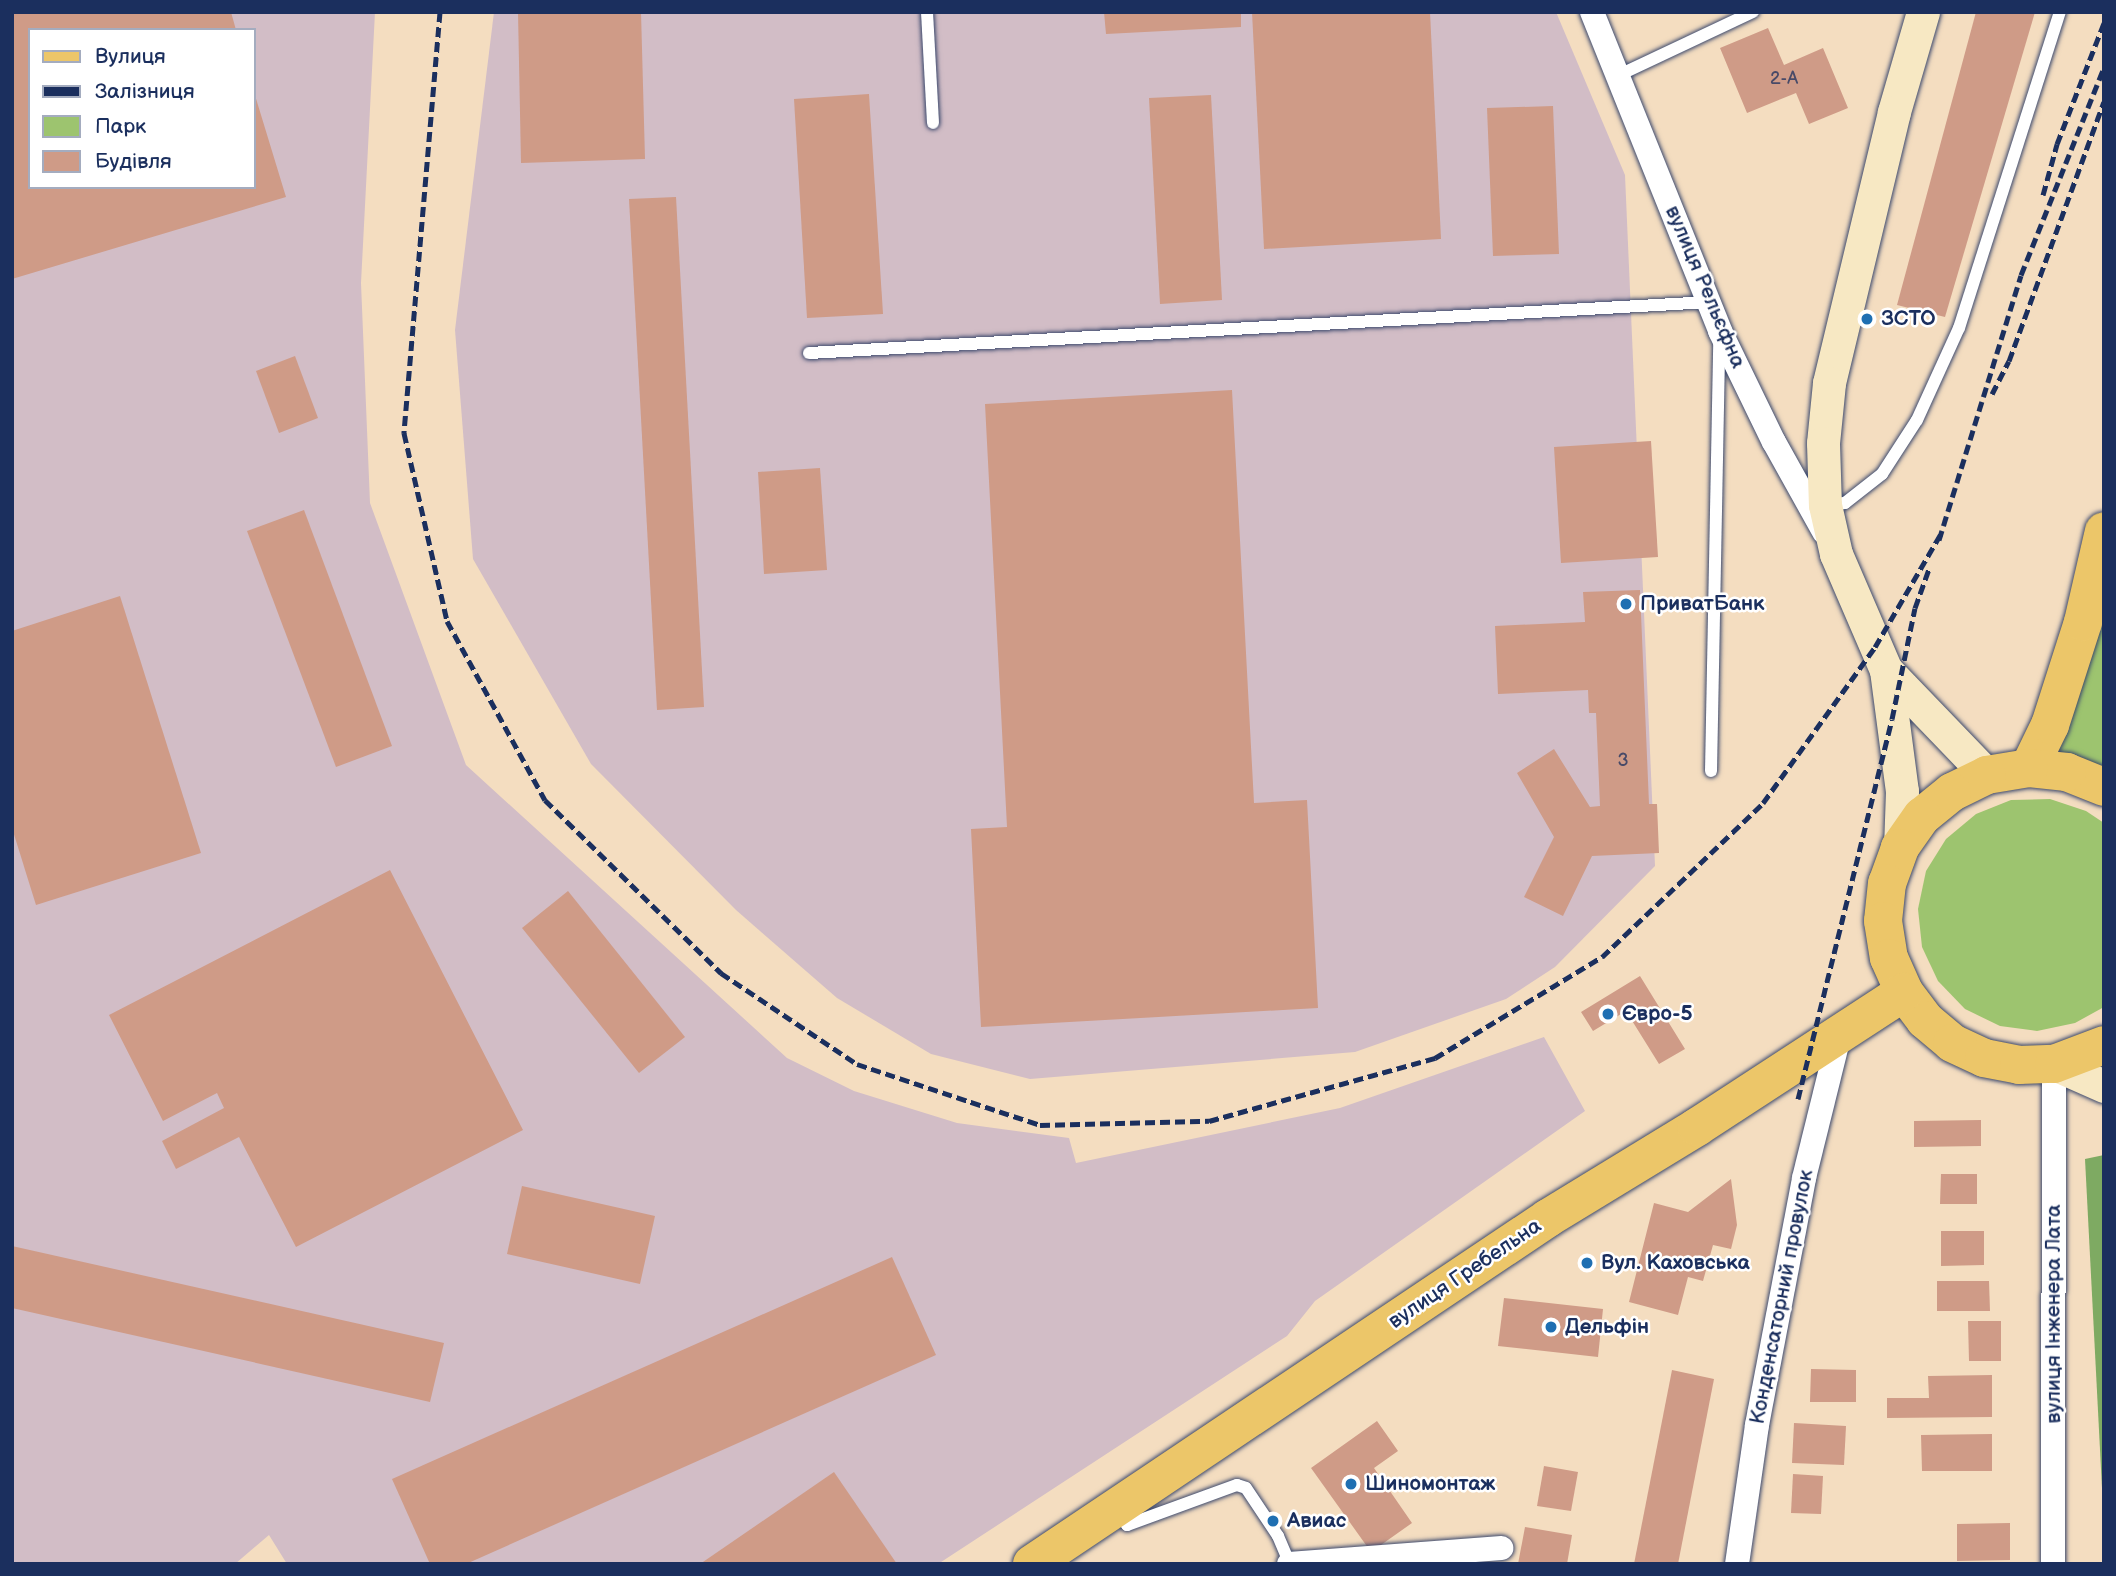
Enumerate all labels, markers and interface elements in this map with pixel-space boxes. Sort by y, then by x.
legend [28,28,256,189]
text: Вулиця [95,44,166,69]
house number: 2-А [1770,68,1798,90]
text: Залізниця [95,79,195,104]
text: Парк [95,114,146,139]
text: Будівля [95,149,172,174]
street label: вулиця Рельєфна [1659,202,1751,372]
place label: ЗСТО [1881,306,1936,332]
marker: ЗСТО [1859,311,1875,327]
place label: ПриватБанк [1640,591,1764,617]
marker: ПриватБанк [1618,596,1634,612]
house number: 3 [1617,750,1629,772]
place label: Євро-5 [1622,1001,1693,1027]
marker: Євро-5 [1600,1006,1616,1022]
street label: Конденсаторний провулок [1745,1168,1819,1426]
street label: вулиця Інженера Лата [2041,1204,2067,1424]
street label: вулиця Гребельна [1384,1214,1546,1334]
place label: Вул. Каховська [1601,1250,1750,1276]
marker: Вул. Каховська [1579,1255,1595,1271]
place label: Дельфін [1565,1314,1649,1340]
marker: Дельфін [1543,1319,1559,1335]
place label: Шиномонтаж [1365,1471,1495,1497]
marker: Шиномонтаж [1343,1476,1359,1492]
place label: Авиас [1287,1508,1346,1534]
marker: Авиас [1265,1513,1281,1529]

